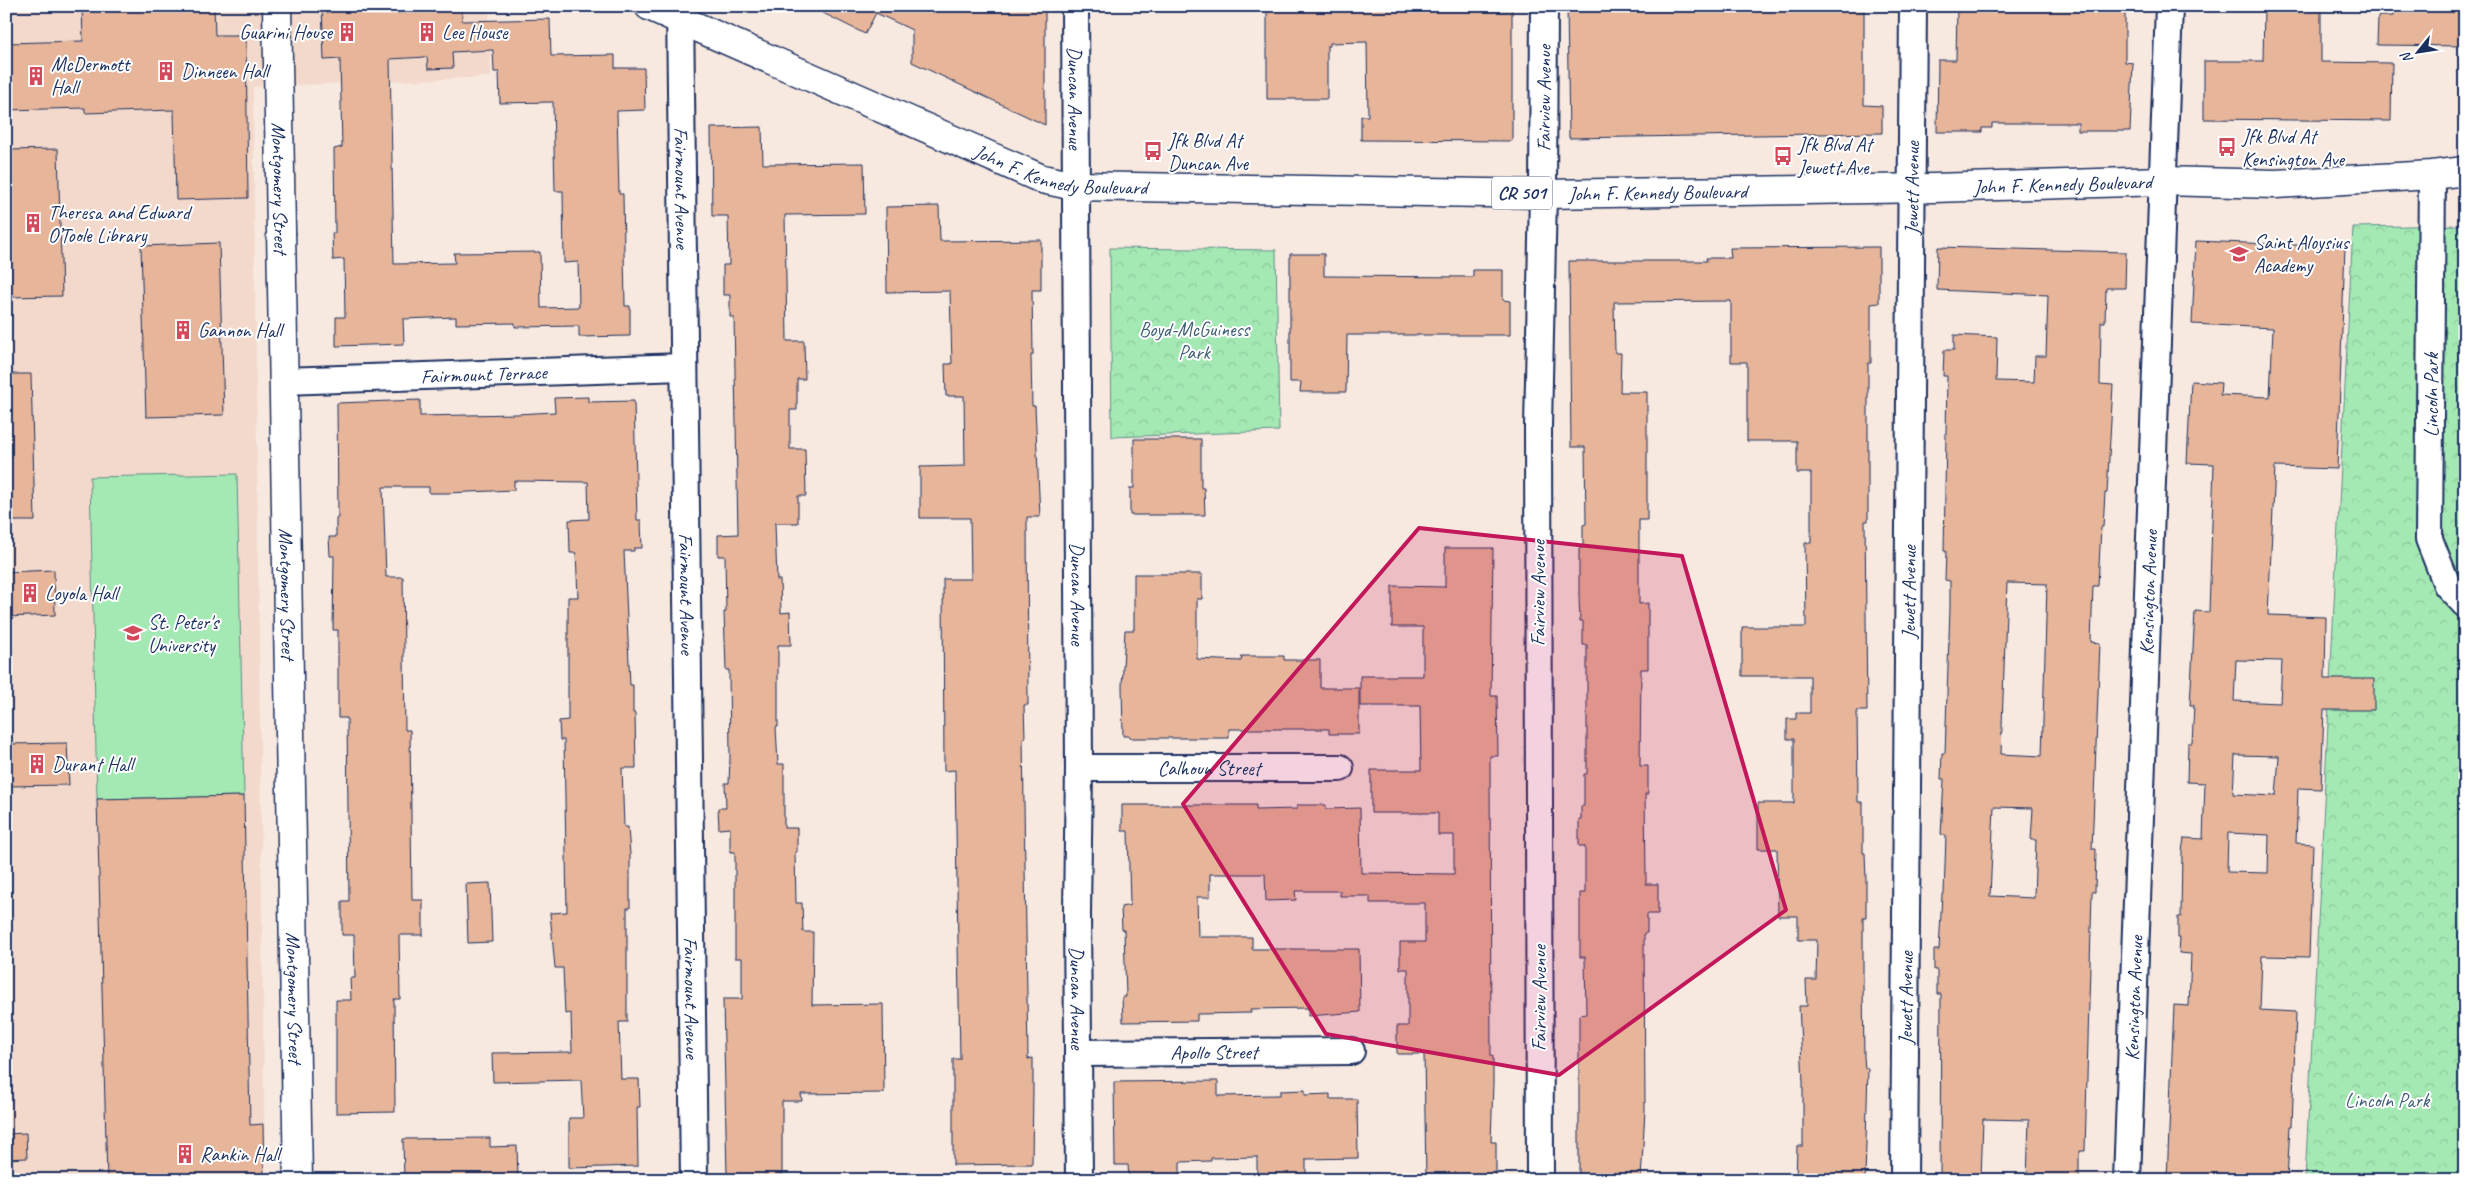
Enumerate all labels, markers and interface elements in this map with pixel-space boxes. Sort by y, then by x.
place label: Guarini House [239,20,333,45]
place label: Lee House [442,20,509,45]
building icon: Guarini House [336,21,358,43]
building icon: Lee House [416,21,438,43]
north arrow [2394,28,2444,78]
street label: Fairview Avenue [1531,43,1556,151]
street label: Duncan Avenue [1063,47,1088,151]
text: N [2396,48,2417,66]
place label: McDermott Hall [51,52,132,100]
place label: Dinneen Hall [181,59,272,84]
building icon: Dinneen Hall [155,60,177,82]
building icon: McDermott Hall [25,65,47,87]
street label: Montgomery Street [267,122,294,257]
place label: Jfk Blvd At Kensington Ave [2241,124,2345,172]
street label: Fairmount Avenue [669,127,695,250]
place label: Jfk Blvd At Duncan Ave [1167,128,1249,176]
place label: Jfk Blvd At Jewett Ave [1797,132,1875,180]
bus stop icon: Jfk Blvd At Kensington Ave [2216,136,2238,158]
street label: John F. Kennedy Boulevard [969,138,1151,200]
bus stop icon: Jfk Blvd At Duncan Ave [1142,140,1164,162]
street label: Jewett Avenue [1899,140,1924,236]
bus stop icon: Jfk Blvd At Jewett Ave [1772,145,1794,167]
street label: John F. Kennedy Boulevard [1972,169,2155,199]
road number: CR 501 [1492,177,1552,210]
street label: John F. Kennedy Boulevard [1567,178,1750,206]
place label: Theresa and Edward O’Toole Library [48,200,193,248]
building icon: Theresa and Edward O’Toole Library [22,212,44,234]
place label: Saint Aloysius Academy [2254,230,2351,278]
school or university icon: Saint Aloysius Academy [2228,243,2250,265]
park label: Boyd-McGuiness Park [1139,317,1251,365]
place label: Gannon Hall [198,318,285,343]
building icon: Gannon Hall [172,319,194,341]
street label: Lincoln Park [2419,351,2444,437]
street label: Fairmount Terrace [420,359,549,389]
street label: Montgomery Street [274,528,301,663]
street label: Kensington Avenue [2133,528,2163,655]
street label: Fairmount Avenue [674,533,700,656]
street label: Fairview Avenue [1526,538,1551,646]
street label: Duncan Avenue [1065,542,1091,647]
street label: Jewett Avenue [1896,544,1921,640]
place label: Loyola Hall [45,581,121,606]
building icon: Loyola Hall [19,582,41,604]
place label: St. Peter's University [148,610,221,658]
school or university icon: St. Peter's University [122,622,144,644]
place label: Durant Hall [52,752,136,777]
building icon: Durant Hall [26,753,48,775]
street label: Calhoun Street [1158,756,1264,781]
street label: Montgomery Street [281,932,308,1067]
street label: Kensington Avenue [2119,934,2148,1061]
street label: Fairmount Avenue [679,937,705,1060]
street label: Fairview Avenue [1527,943,1552,1051]
street label: Duncan Avenue [1065,946,1091,1051]
street label: Jewett Avenue [1893,950,1918,1046]
street label: Apollo Street [1170,1039,1261,1065]
park label: Lincoln Park [2345,1088,2431,1113]
place label: Rankin Hall [200,1142,283,1167]
building icon: Rankin Hall [174,1143,196,1165]

